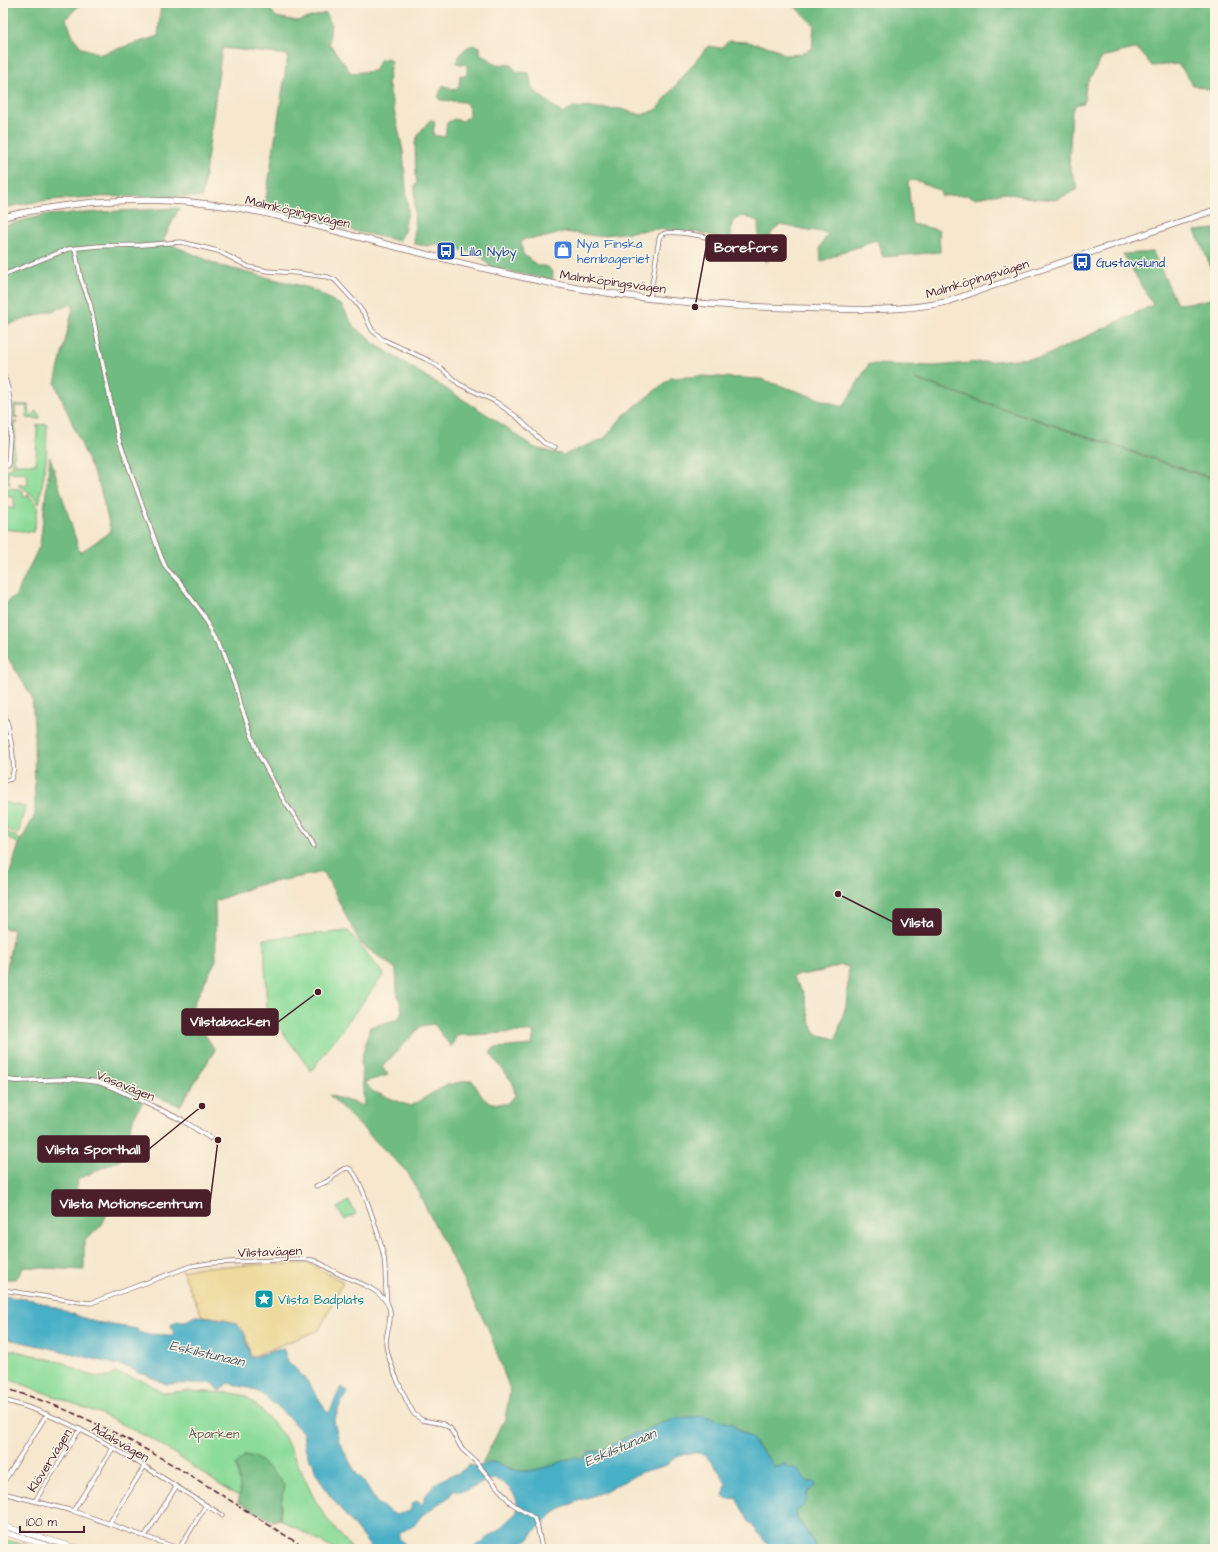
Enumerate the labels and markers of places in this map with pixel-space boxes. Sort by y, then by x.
place label: Nya Finska hembageriet [577,235,650,269]
callout: Borefors [706,235,786,261]
shop icon: Nya Finska hembageriet [552,239,574,261]
bus stop icon: Lilla Nyby [435,240,457,262]
place label: Lilla Nyby [460,243,517,262]
bus stop icon: Gustavslund [1071,251,1093,273]
place label: Gustavslund [1096,254,1165,272]
callout: Vilsta [893,909,941,935]
callout: Vilstabacken [182,1009,278,1035]
callout: Vilsta Sporthall [38,1136,149,1162]
callout: Vilsta Motionscentrum [52,1190,210,1216]
place icon: Vilsta Badplats [253,1288,275,1310]
place label: Vilsta Badplats [278,1291,364,1309]

